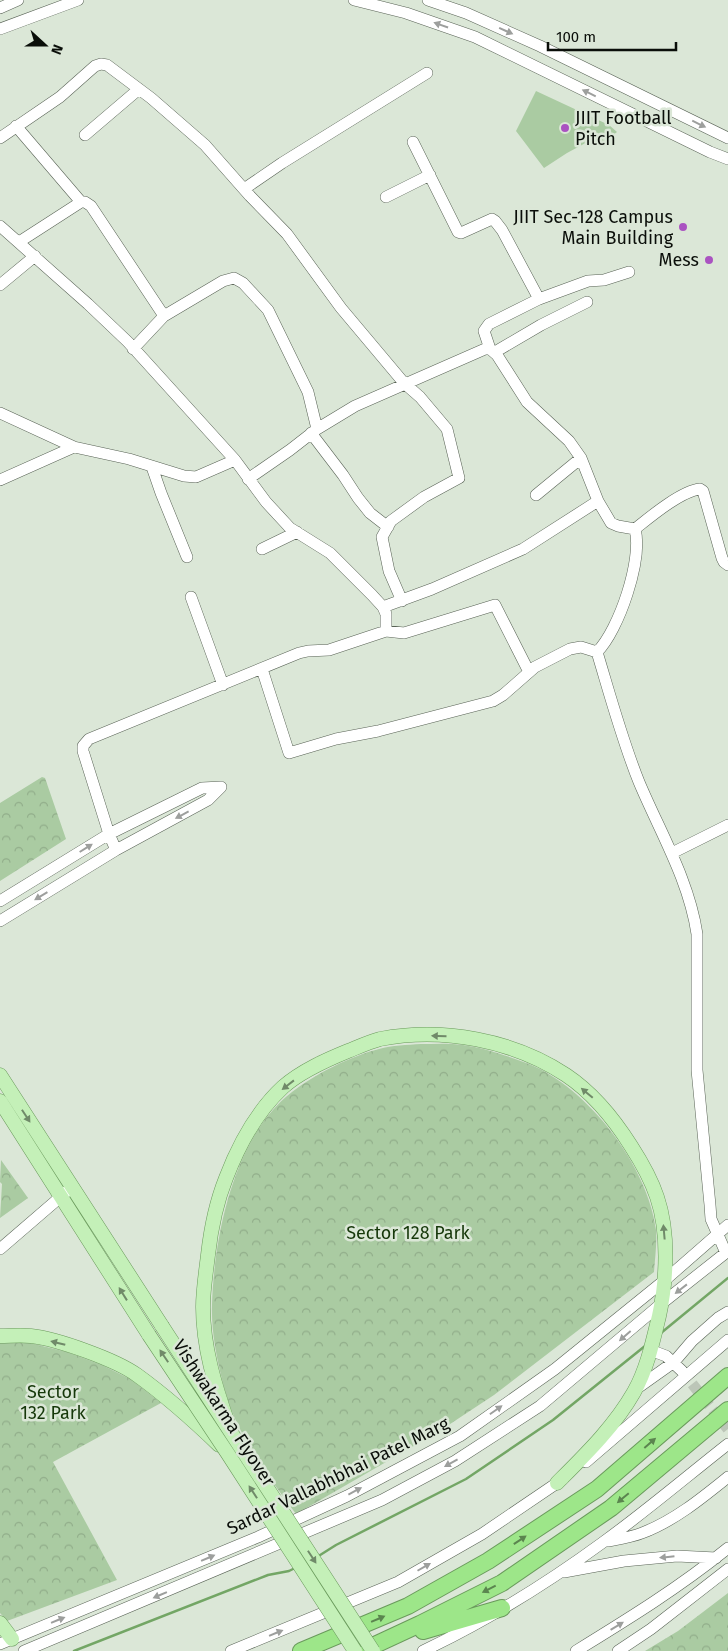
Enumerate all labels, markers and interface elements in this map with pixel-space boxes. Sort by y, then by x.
north arrow [20,20,70,70]
scale bar [548,20,676,52]
one-way arrow [434,21,449,29]
one-way arrow [499,27,513,35]
text: 100 m [556,28,596,46]
text: N [47,42,66,57]
one-way arrow [582,89,596,97]
place label: JIIT Football Pitch [575,107,672,150]
one-way arrow [692,121,706,129]
marker: JIIT Football Pitch [559,122,571,134]
place label: JIIT Sec-128 Campus Main Building [513,206,674,249]
marker: JIIT Sec-128 Campus Main Building [677,221,689,233]
place label: Mess [659,249,699,271]
marker: Mess [703,254,715,266]
one-way arrow [174,811,189,819]
one-way arrow [79,843,93,852]
one-way arrow [35,892,48,901]
one-way arrow [430,1031,446,1039]
one-way arrow [281,1079,294,1090]
one-way arrow [581,1087,594,1098]
one-way arrow [22,1109,31,1123]
park label: Sector 128 Park [346,1222,471,1244]
one-way arrow [659,1223,667,1239]
one-way arrow [675,1283,688,1294]
one-way arrow [118,1287,128,1300]
one-way arrow [619,1330,631,1342]
street label: Vishwakarma Flyover [168,1335,280,1491]
one-way arrow [51,1339,66,1347]
one-way arrow [159,1349,169,1363]
park label: Sector 132 Park [20,1381,87,1424]
one-way arrow [489,1405,503,1415]
street label: Sardar Vallabhbhai Patel Marg [223,1412,453,1540]
one-way arrow [643,1437,656,1448]
one-way arrow [445,1458,458,1467]
one-way arrow [248,1486,258,1499]
one-way arrow [348,1487,363,1495]
one-way arrow [617,1492,630,1503]
one-way arrow [513,1535,527,1545]
one-way arrow [308,1551,317,1564]
one-way arrow [659,1553,675,1561]
one-way arrow [201,1554,215,1562]
one-way arrow [418,1562,431,1571]
one-way arrow [482,1585,497,1593]
one-way arrow [153,1591,167,1599]
one-way arrow [371,1614,385,1622]
one-way arrow [50,1616,65,1624]
one-way arrow [611,1621,624,1630]
one-way arrow [269,1629,284,1637]

